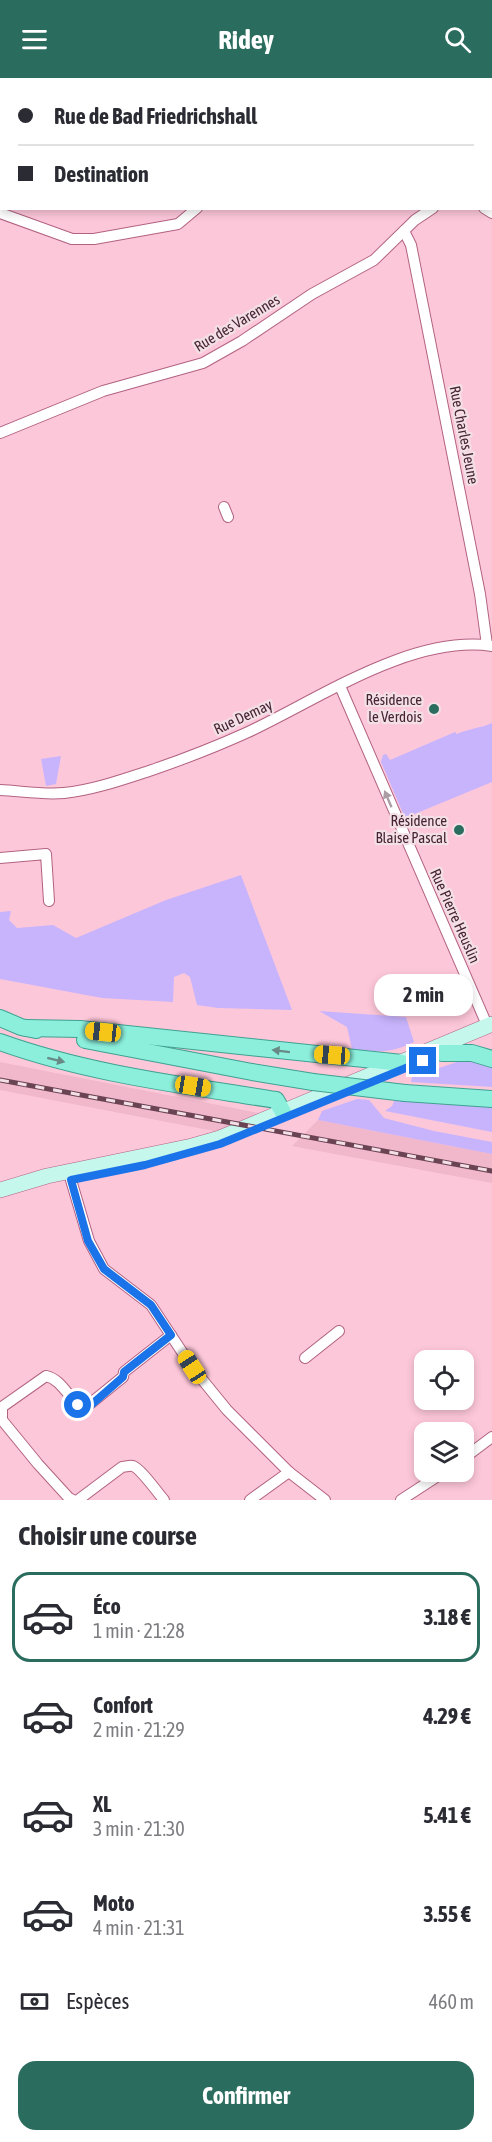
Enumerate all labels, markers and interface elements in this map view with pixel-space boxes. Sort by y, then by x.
icon: menu [18,23,51,56]
icon: search [441,23,474,56]
text: Ridey [218,24,274,55]
text: Rue de Bad Friedrichshall [54,103,257,129]
text: Destination [54,161,149,187]
street label: Rue des Varennes [191,290,283,355]
street label: Rue Charles Jeune [447,384,482,486]
place label: Résidence le Verdois [365,691,422,725]
street label: Rue Demay [211,696,275,738]
marker: Résidence le Verdois [427,702,441,716]
one-way arrow [383,789,393,807]
place label: Résidence Blaise Pascal [376,812,447,846]
marker: Résidence Blaise Pascal [452,823,466,837]
street label: Rue Pierre Heuslin [427,866,484,966]
callout: 2 min [374,974,472,1016]
text: 2 min [403,983,444,1006]
car [84,1021,122,1043]
car [313,1045,351,1065]
one-way arrow [272,1046,291,1056]
route end [409,1047,436,1074]
one-way arrow [47,1055,65,1065]
car [174,1074,212,1098]
car [175,1347,209,1387]
map controls [414,1350,474,1482]
button: locate [414,1350,474,1410]
route start [64,1391,91,1418]
button: layers [414,1422,474,1482]
text: Choisir une course [18,1520,197,1551]
icon: car [21,1590,75,1644]
text: Éco [93,1593,121,1619]
text: 3.18 € [423,1604,471,1630]
text: 1 min · 21:28 [93,1619,185,1642]
icon: car [21,1689,75,1743]
text: Confort [93,1692,153,1718]
text: 4.29 € [423,1703,471,1729]
text: 2 min · 21:29 [93,1718,185,1741]
icon: car [21,1788,75,1842]
text: XL [93,1791,111,1817]
text: 5.41 € [423,1802,471,1828]
text: 3 min · 21:30 [93,1817,185,1840]
icon: car [21,1887,75,1941]
text: Moto [93,1890,135,1916]
text: 3.55 € [423,1901,471,1927]
text: 4 min · 21:31 [93,1916,185,1939]
icon: cash [18,1985,51,2018]
text: Espèces [66,1988,129,2014]
text: 460 m [429,1990,474,2013]
button: Confirmer [18,2061,474,2130]

